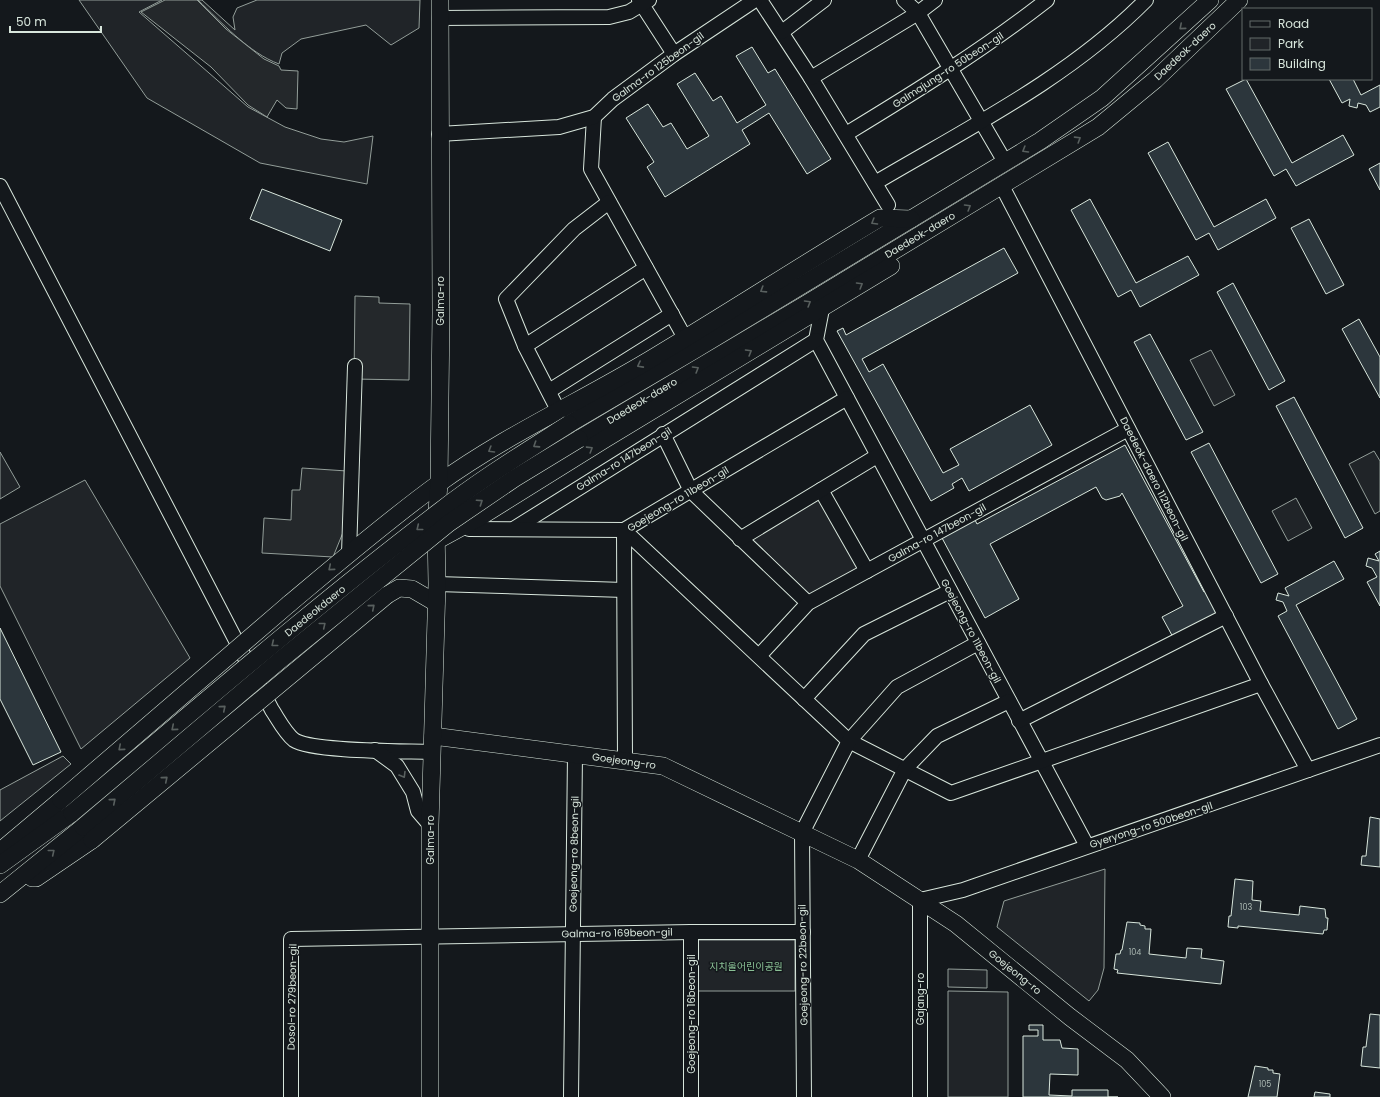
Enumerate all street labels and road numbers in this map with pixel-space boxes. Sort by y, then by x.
street label: Daedeok-daero [1151,18,1219,84]
street label: Galma-ro 125beon-gil [609,28,707,106]
street label: Galmajung-ro 50beon-gil [889,28,1007,112]
street label: Daedeok-daero [882,208,958,262]
street label: Galma-ro [433,276,448,326]
street label: Daedeok-daero [604,374,680,428]
street label: Daedeok-daero 112beon-gil [1116,414,1192,544]
street label: Galma-ro 147beon-gil [573,423,675,495]
street label: Goejeong-ro 11beon-gil [624,463,732,535]
street label: Galma-ro 147beon-gil [885,500,989,566]
street label: Goejeong-ro 11beon-gil [937,576,1005,686]
street label: Daedeokdaero [281,582,349,640]
street label: Goejeong-ro [591,749,657,773]
street label: Goejeong-ro 8beon-gil [565,796,583,912]
street label: Gyeryong-ro 500beon-gil [1088,798,1214,852]
street label: Galma-ro [423,815,438,865]
street label: Goejeong-ro 22beon-gil [794,904,812,1026]
street label: Galma-ro 169beon-gil [561,925,673,941]
street label: Dosol-ro 279beon-gil [284,944,300,1050]
street label: Goejeong-ro [985,946,1045,998]
street label: Goejeong-ro 16beon-gil [684,954,699,1074]
street label: Gajang-ro [913,973,928,1025]

